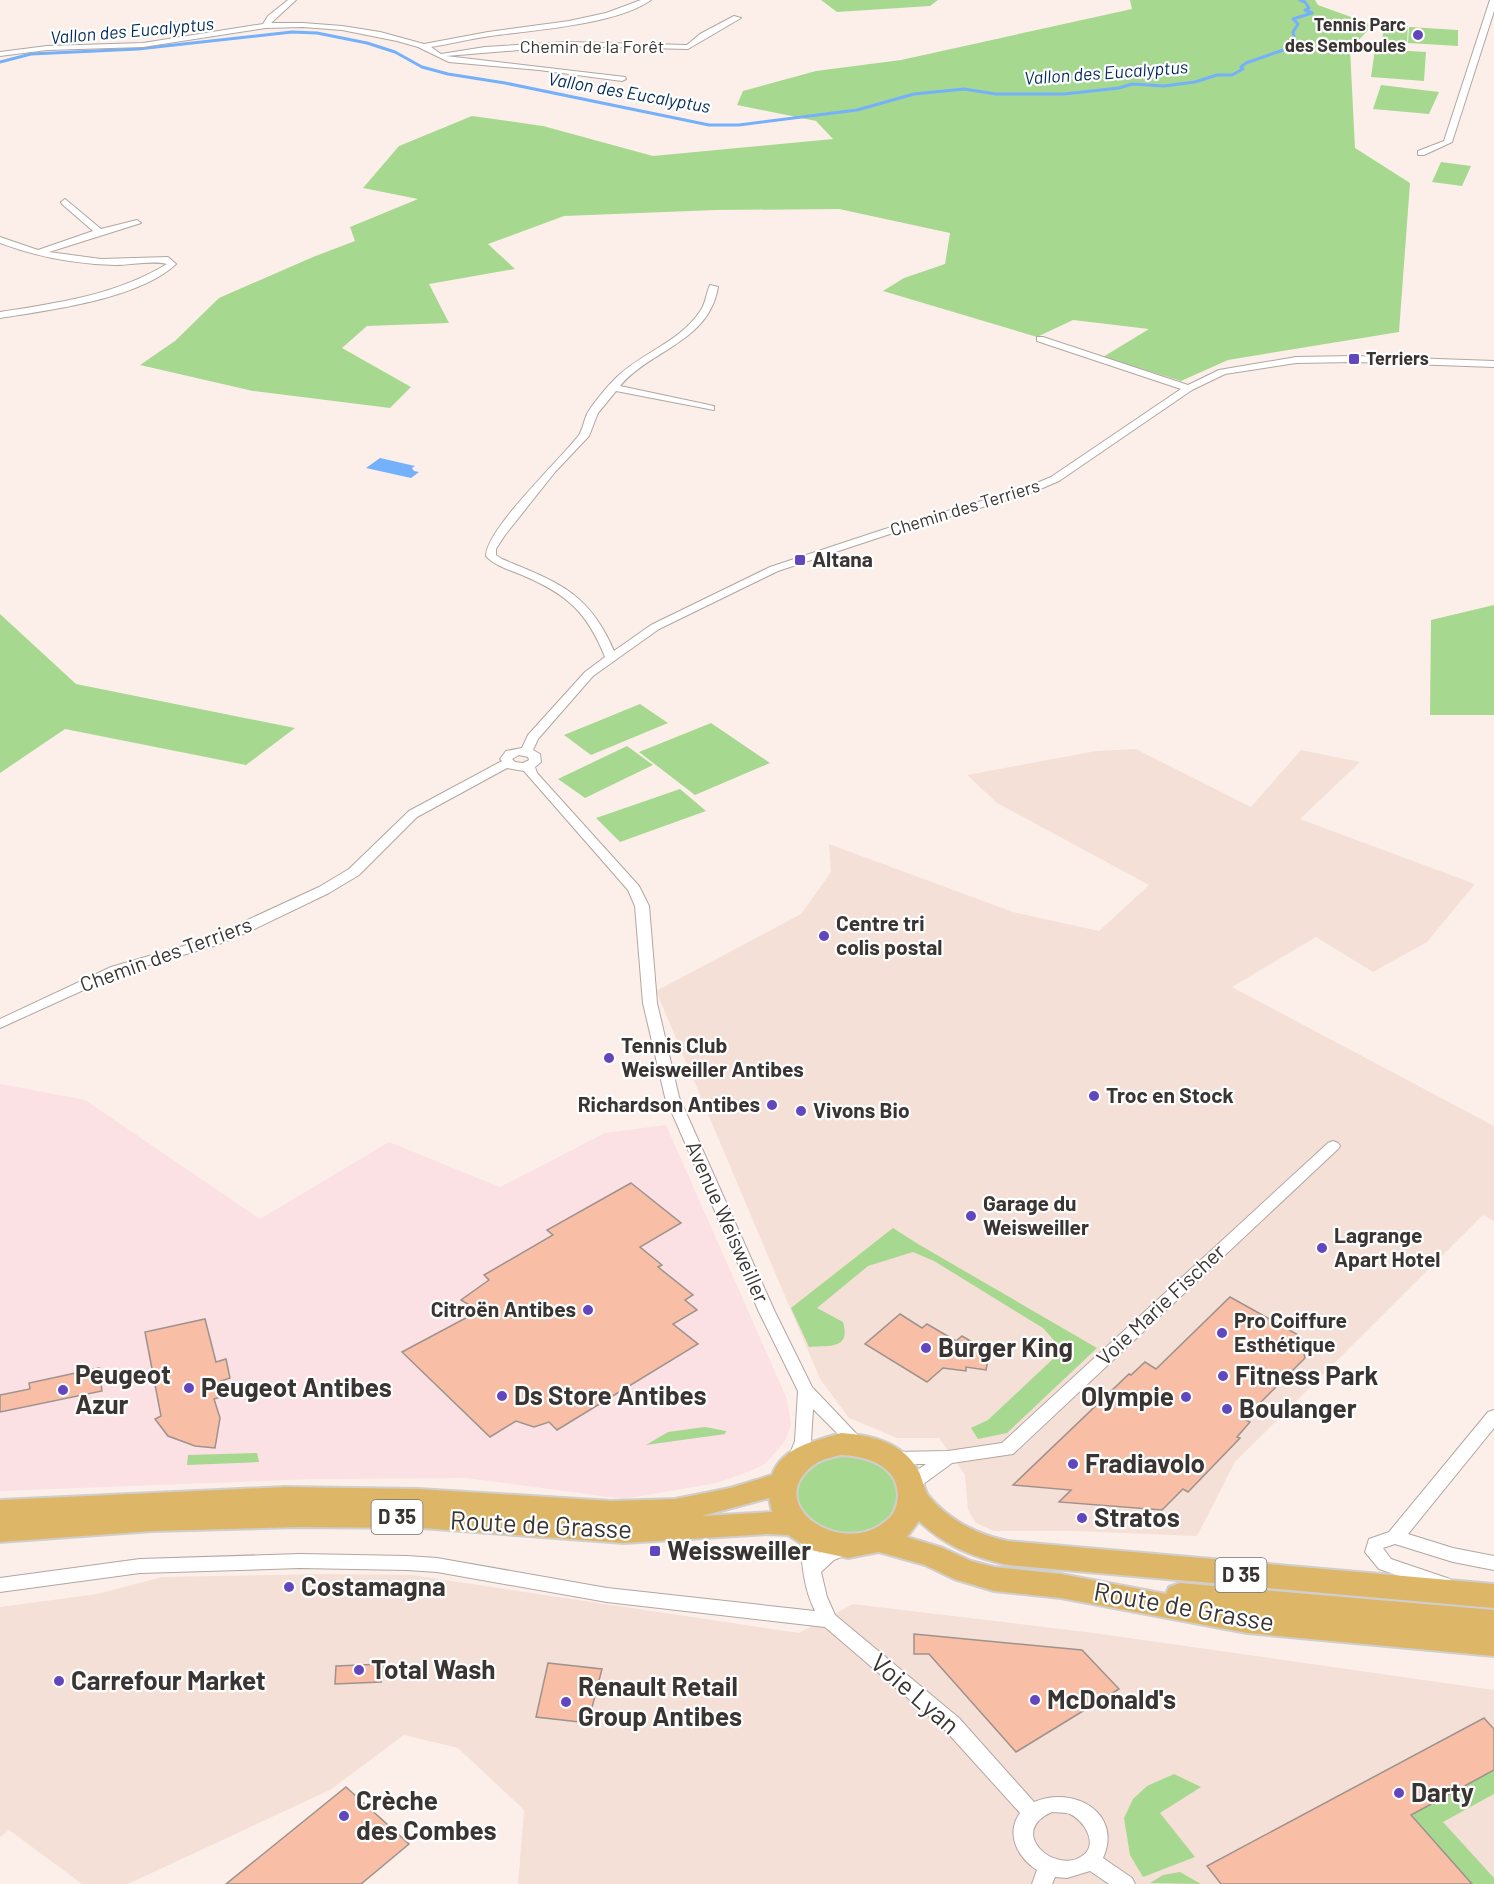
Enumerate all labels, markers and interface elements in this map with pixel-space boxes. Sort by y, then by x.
water label: Vallon des Eucalyptus [49,12,215,48]
place label: Tennis Parc des Semboules [1285,13,1406,56]
marker: Tennis Parc des Semboules [1411,28,1425,42]
street label: Chemin de la Forêt [520,35,664,57]
water label: Vallon des Eucalyptus [1023,55,1189,89]
water label: Vallon des Eucalyptus [546,67,712,117]
place label: Terriers [1366,347,1429,369]
marker: Terriers [1347,352,1361,366]
street label: Chemin des Terriers [887,474,1042,540]
place label: Altana [812,546,873,571]
marker: Altana [793,553,807,567]
place label: Centre tri colis postal [836,910,942,959]
street label: Chemin des Terriers [76,911,255,996]
marker: Centre tri colis postal [817,929,831,943]
place label: Tennis Club Weisweiller Antibes [621,1032,804,1081]
marker: Tennis Club Weisweiller Antibes [602,1051,616,1065]
place label: Troc en Stock [1106,1082,1234,1107]
marker: Troc en Stock [1087,1089,1101,1103]
place label: Richardson Antibes [578,1091,760,1116]
place label: Vivons Bio [813,1097,910,1122]
marker: Richardson Antibes [765,1098,779,1112]
marker: Vivons Bio [794,1104,808,1118]
street label: Avenue Weisweiller [682,1137,775,1306]
place label: Garage du Weisweiller [983,1190,1089,1239]
marker: Garage du Weisweiller [964,1209,978,1223]
place label: Lagrange Apart Hotel [1334,1222,1440,1271]
street label: Voie Marie Fischer [1091,1238,1229,1370]
marker: Lagrange Apart Hotel [1315,1241,1329,1255]
place label: Citroën Antibes [431,1296,576,1321]
marker: Citroën Antibes [581,1303,595,1317]
place label: Pro Coiffure Esthétique [1234,1307,1347,1356]
marker: Pro Coiffure Esthétique [1215,1326,1229,1340]
place label: Burger King [938,1331,1073,1362]
marker: Burger King [919,1341,933,1355]
place label: Peugeot Azur [75,1358,171,1419]
place label: Fitness Park [1235,1359,1378,1390]
marker: Fitness Park [1216,1369,1230,1383]
place label: Peugeot Antibes [201,1371,392,1402]
place label: Ds Store Antibes [514,1379,707,1410]
place label: Olympie [1081,1380,1174,1411]
marker: Peugeot Antibes [182,1381,196,1395]
marker: Peugeot Azur [56,1383,70,1397]
marker: Ds Store Antibes [495,1389,509,1403]
marker: Olympie [1179,1390,1193,1404]
place label: Boulanger [1239,1392,1357,1423]
marker: Boulanger [1220,1402,1234,1416]
place label: Fradiavolo [1085,1447,1205,1478]
marker: Fradiavolo [1066,1457,1080,1471]
road number: D 35 [372,1500,422,1534]
place label: Stratos [1094,1501,1180,1532]
street label: Route de Grasse [449,1503,633,1544]
marker: Stratos [1075,1511,1089,1525]
place label: Weissweiller [667,1534,811,1565]
marker: Weissweiller [648,1544,662,1558]
road number: D 35 [1216,1558,1266,1592]
place label: Costamagna [301,1570,446,1601]
street label: Route de Grasse [1092,1574,1277,1637]
marker: Costamagna [282,1580,296,1594]
street label: Voie Lyan [865,1646,967,1740]
place label: Total Wash [371,1653,496,1684]
marker: Total Wash [352,1663,366,1677]
place label: Carrefour Market [71,1664,266,1695]
place label: Renault Retail Group Antibes [578,1670,742,1731]
marker: Carrefour Market [52,1674,66,1688]
place label: McDonald's [1047,1683,1176,1714]
marker: McDonald's [1028,1693,1042,1707]
marker: Renault Retail Group Antibes [559,1695,573,1709]
place label: Darty [1411,1776,1474,1807]
place label: Crèche des Combes [356,1784,497,1845]
marker: Darty [1392,1786,1406,1800]
marker: Crèche des Combes [337,1809,351,1823]

